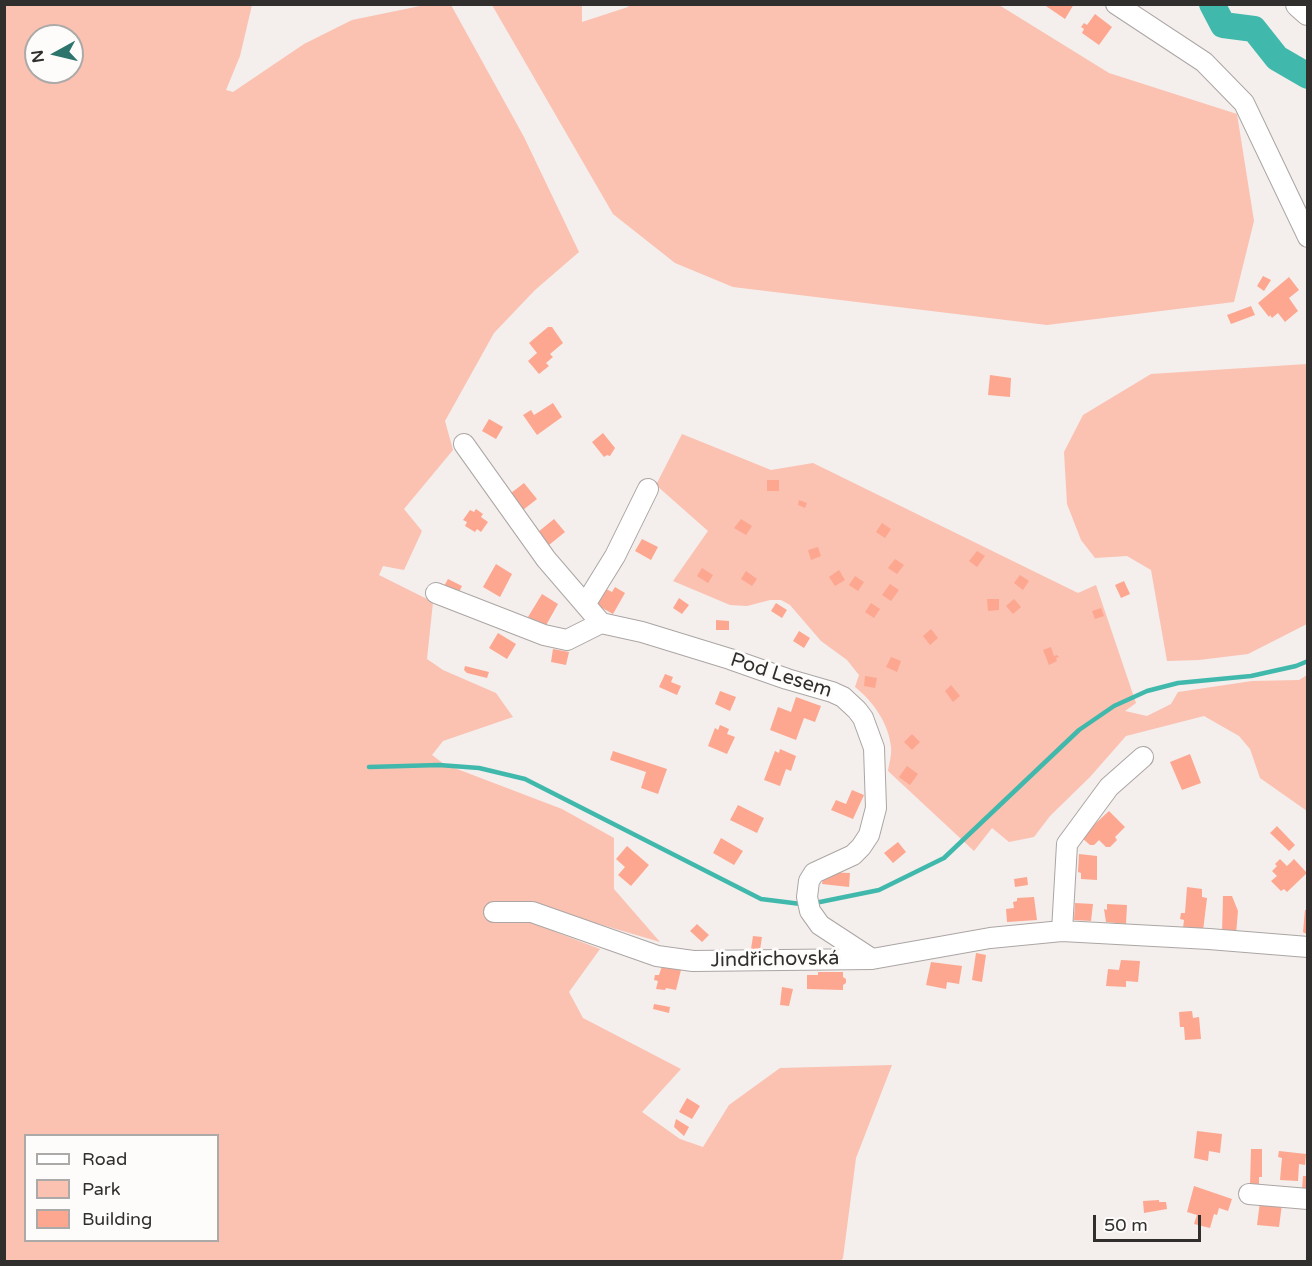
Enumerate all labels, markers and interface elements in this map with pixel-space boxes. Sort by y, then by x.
north arrow [24,24,84,84]
text: N [27,48,49,64]
street label: Pod Lesem [727,648,835,704]
street label: Jindřichovská [710,947,840,973]
legend [24,1134,219,1242]
text: Road [82,1148,127,1170]
text: Park [82,1178,120,1200]
scale bar [1096,1203,1204,1241]
text: Building [82,1208,152,1230]
text: 50 m [1104,1214,1148,1236]

